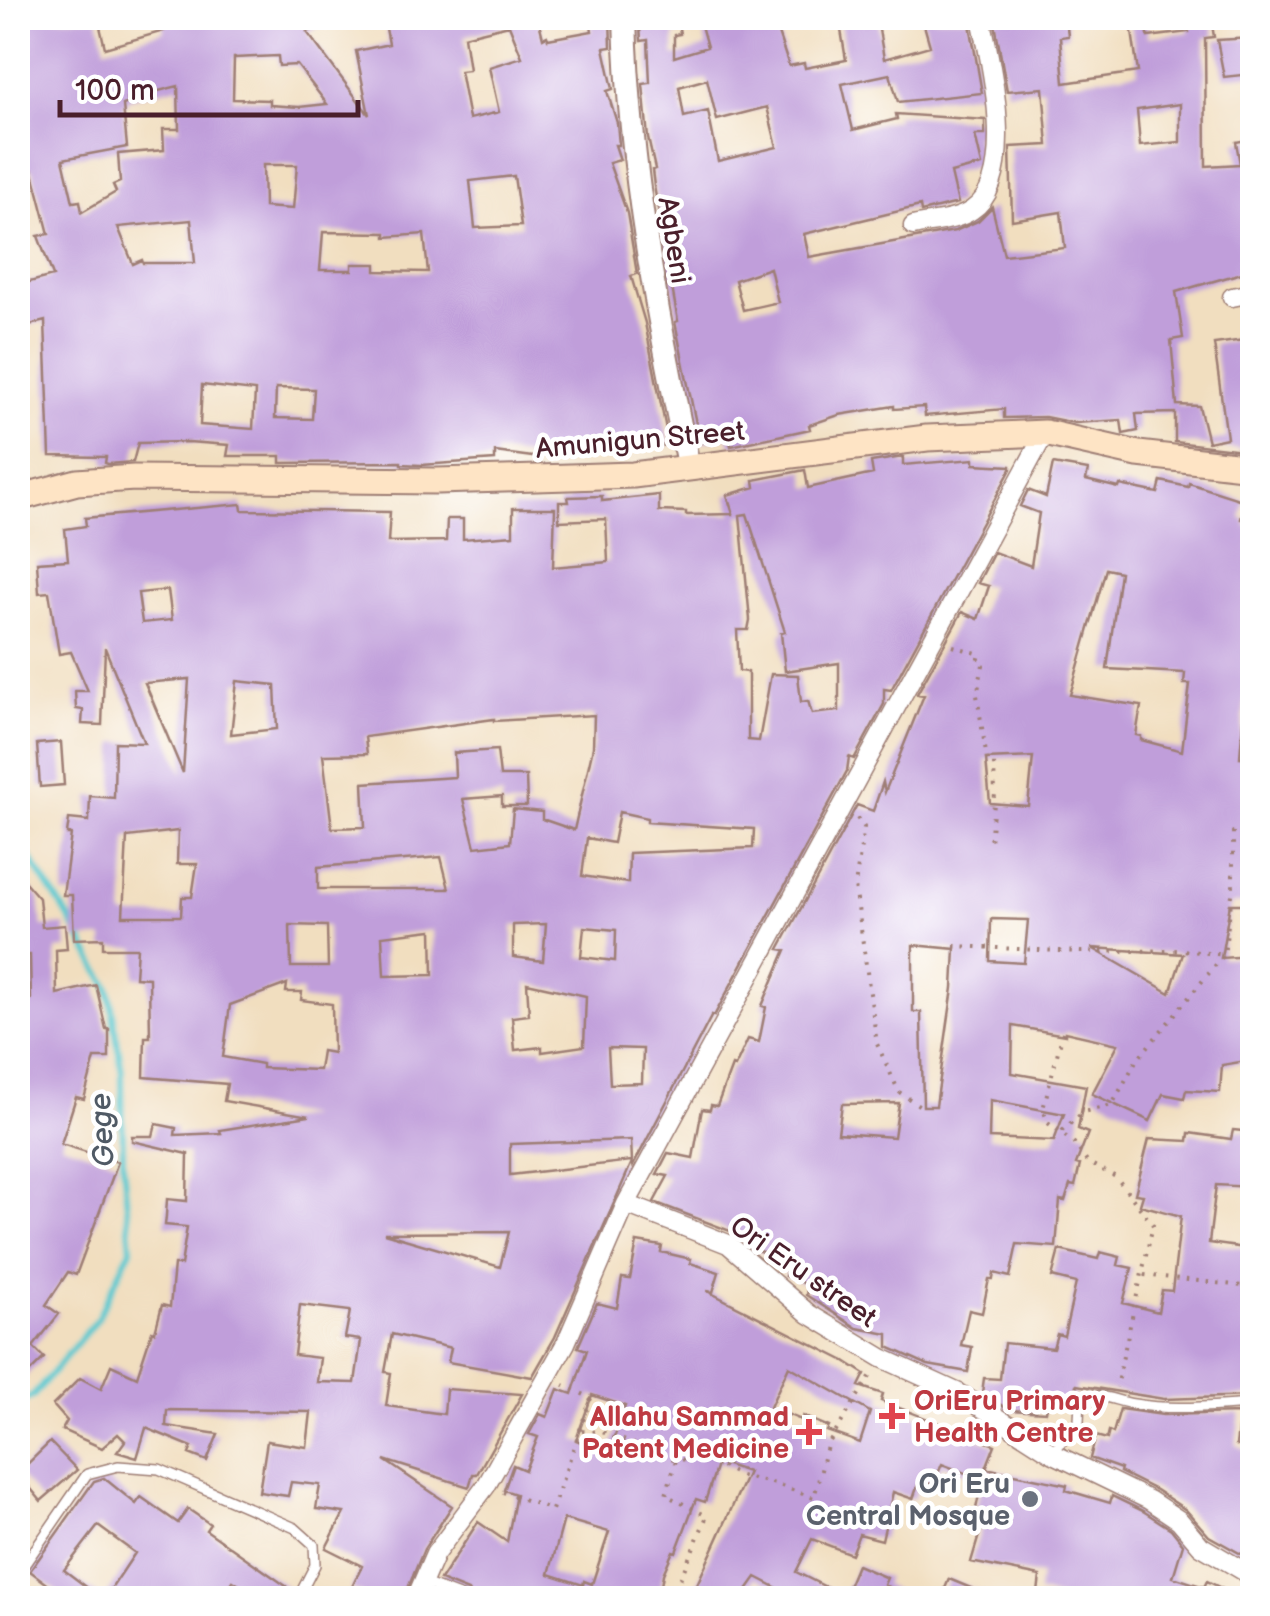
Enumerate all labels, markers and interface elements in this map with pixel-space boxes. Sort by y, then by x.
scale bar [60,55,358,117]
text: 100 m [75,73,155,109]
street label: Agbeni [650,194,697,286]
street label: Amunigun Street [534,415,746,466]
water label: Gege [83,1092,123,1168]
street label: Ori Eru street [724,1210,883,1335]
place label: OriEru Primary Health Centre [914,1385,1105,1450]
place label: Allahu Sammad Patent Medicine [582,1401,789,1466]
marker: OriEru Primary Health Centre [879,1403,905,1429]
marker: Allahu Sammad Patent Medicine [798,1421,820,1443]
place label: Ori Eru Central Mosque [806,1468,1010,1533]
marker: Ori Eru Central Mosque [1019,1488,1041,1510]

